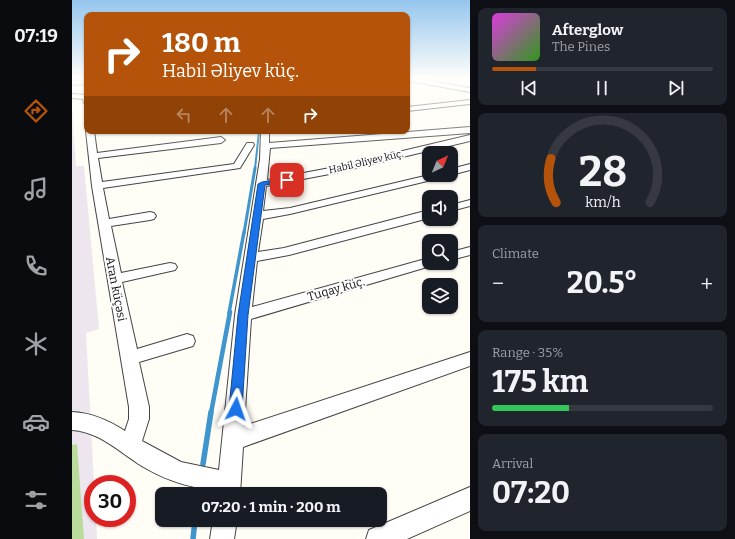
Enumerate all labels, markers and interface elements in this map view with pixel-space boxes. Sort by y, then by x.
text: Afterglow [552,21,623,39]
text: 07:19 [14,25,58,47]
text: 180 m [162,26,240,59]
icon: right [96,28,148,80]
text: The Pines [552,39,610,54]
text: Habil Əliyev küç. [162,60,299,82]
icon: previous [518,77,540,99]
icon: pause [591,77,613,99]
icon: next [665,77,687,99]
icon: directions [22,97,50,125]
icon: left [173,104,195,126]
icon: ahead [215,104,237,126]
icon: ahead [257,104,279,126]
icon: right [299,104,321,126]
north arrow [422,146,458,182]
map controls [422,146,458,314]
text: 28 [578,147,627,197]
street label: Habil Əliyev küç. [328,148,404,176]
pin [270,163,304,197]
icon: arrive [276,169,298,191]
icon: music [22,175,50,203]
button: sound [422,190,458,226]
text: km/h [585,193,620,210]
button: search [422,234,458,270]
text: Climate [492,246,539,261]
icon: phone [22,252,50,280]
street label: Aran küçəsi [103,255,129,323]
text: 20.5° [567,265,638,301]
text: − [492,270,504,297]
text: + [700,270,713,297]
street label: Tuqay küç. [306,274,366,304]
button: layers [422,278,458,314]
icon: climate [22,330,50,358]
text: Range · 35% [492,345,563,360]
text: 175 km [492,364,588,400]
position arrow [215,388,257,430]
icon: car [22,408,50,436]
text: Arrival [492,456,533,471]
speed limit sign: 30 [84,475,136,527]
text: 07:20 [492,475,570,511]
icon: filters [22,486,50,514]
text: 07:20 · 1 min · 200 m [201,498,341,516]

